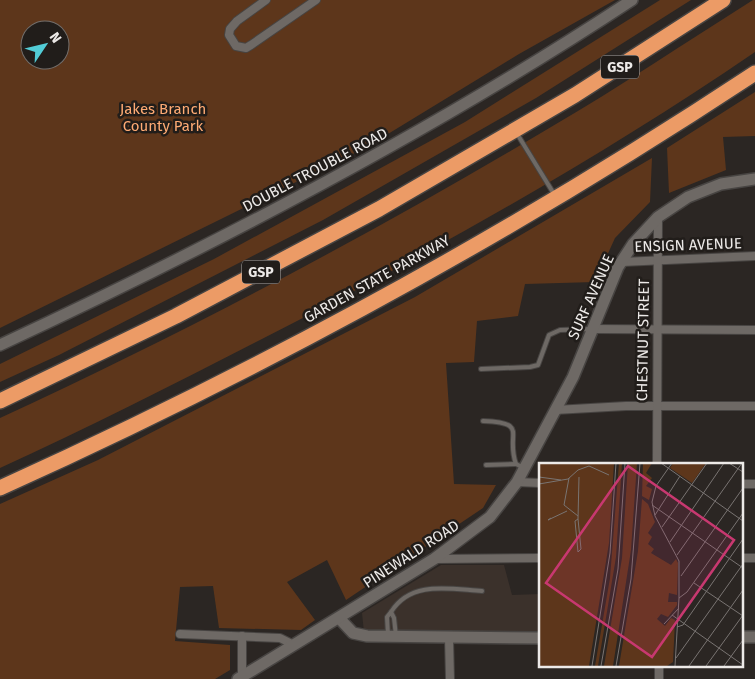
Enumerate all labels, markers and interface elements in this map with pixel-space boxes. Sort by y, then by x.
north arrow [20,20,70,70]
text: N [46,29,65,47]
road number: GSP [601,56,639,78]
park label: Jakes Branch County Park [120,100,206,135]
street label: DOUBLE TROUBLE ROAD [239,124,391,216]
street label: GARDEN STATE PARKWAY [301,231,454,327]
street label: ENSIGN AVENUE [634,234,742,256]
street label: SURF AVENUE [564,252,618,342]
road number: GSP [242,260,280,284]
street label: CHESTNUT STREET [633,278,653,401]
inset map [539,463,742,666]
street label: PINEWALD ROAD [360,516,462,592]

